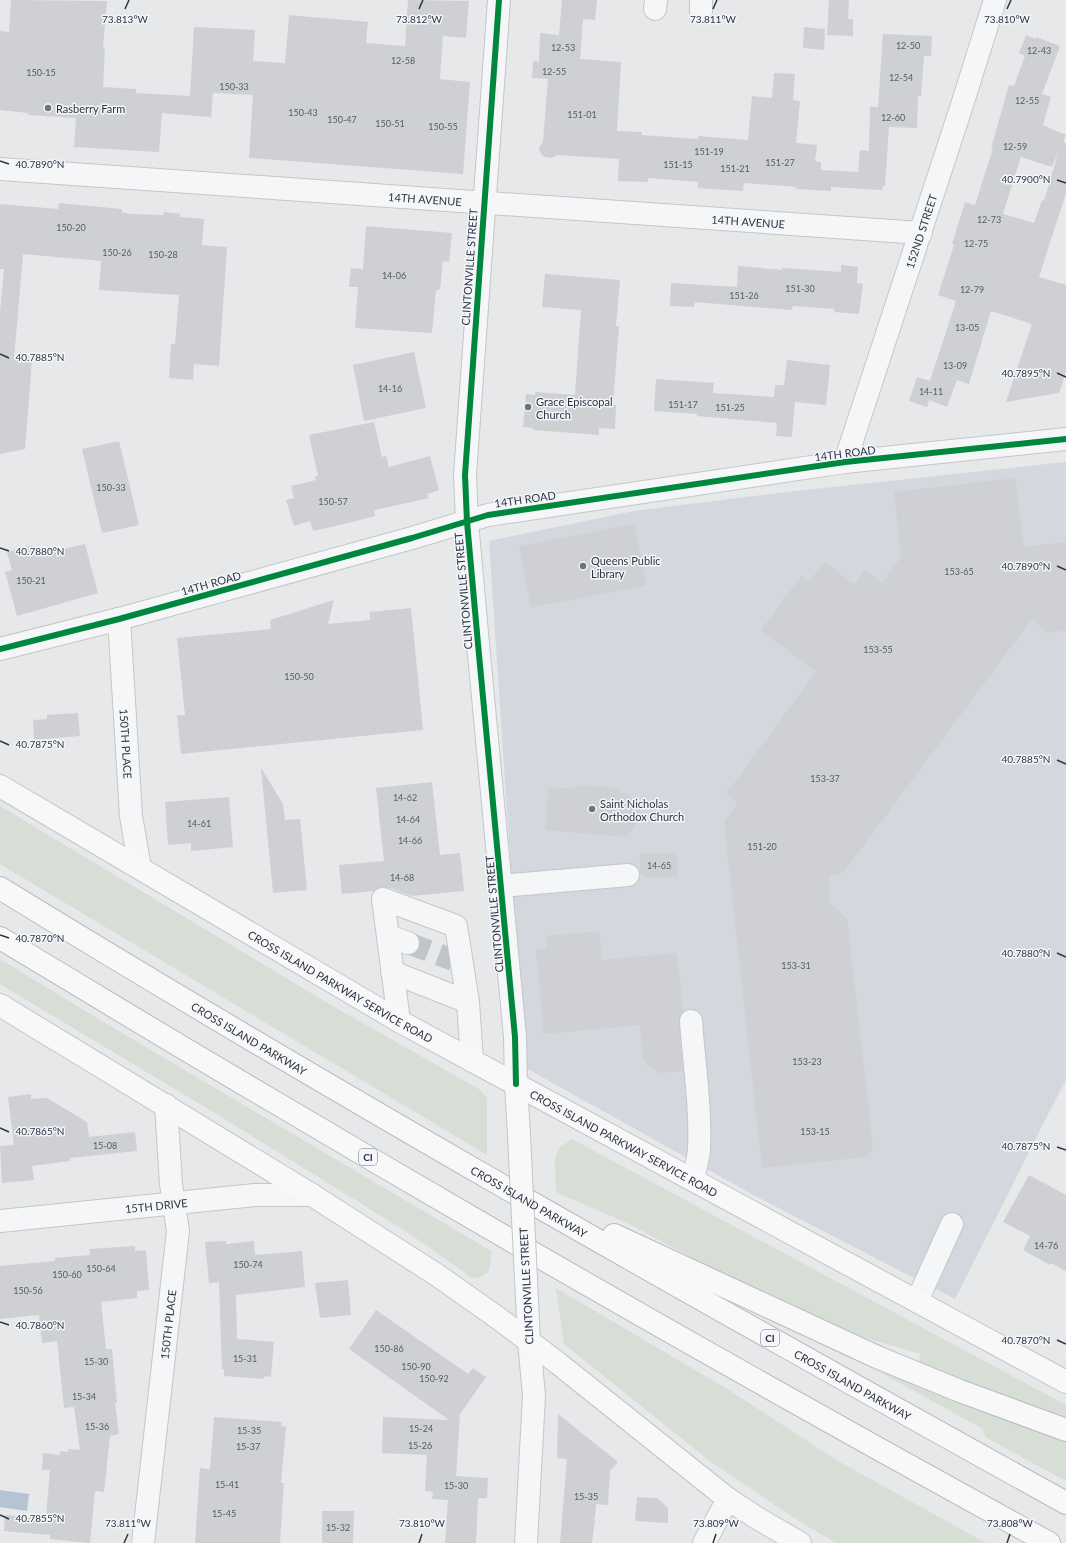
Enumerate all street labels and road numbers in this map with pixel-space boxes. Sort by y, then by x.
street label: 14TH AVENUE [388,189,462,208]
street label: 152ND STREET [902,192,939,270]
street label: CLINTONVILLE STREET [458,208,480,326]
street label: 14TH AVENUE [711,212,785,230]
street label: 14TH ROAD [814,443,876,463]
street label: 14TH ROAD [494,488,556,510]
street label: CLINTONVILLE STREET [451,531,475,650]
street label: 14TH ROAD [180,568,242,598]
street label: 150TH PLACE [118,708,135,779]
street label: CLINTONVILLE STREET [482,854,506,973]
street label: CROSS ISLAND PARKWAY SERVICE ROAD [245,927,435,1045]
street label: CROSS ISLAND PARKWAY [190,998,310,1078]
street label: CROSS ISLAND PARKWAY SERVICE ROAD [528,1087,720,1199]
road number: CI [359,1149,377,1165]
street label: CROSS ISLAND PARKWAY [469,1163,590,1240]
street label: 15TH DRIVE [124,1195,188,1215]
street label: CLINTONVILLE STREET [516,1227,536,1345]
street label: 150TH PLACE [157,1289,178,1360]
road number: CI [761,1330,779,1346]
street label: CROSS ISLAND PARKWAY [792,1347,914,1422]

